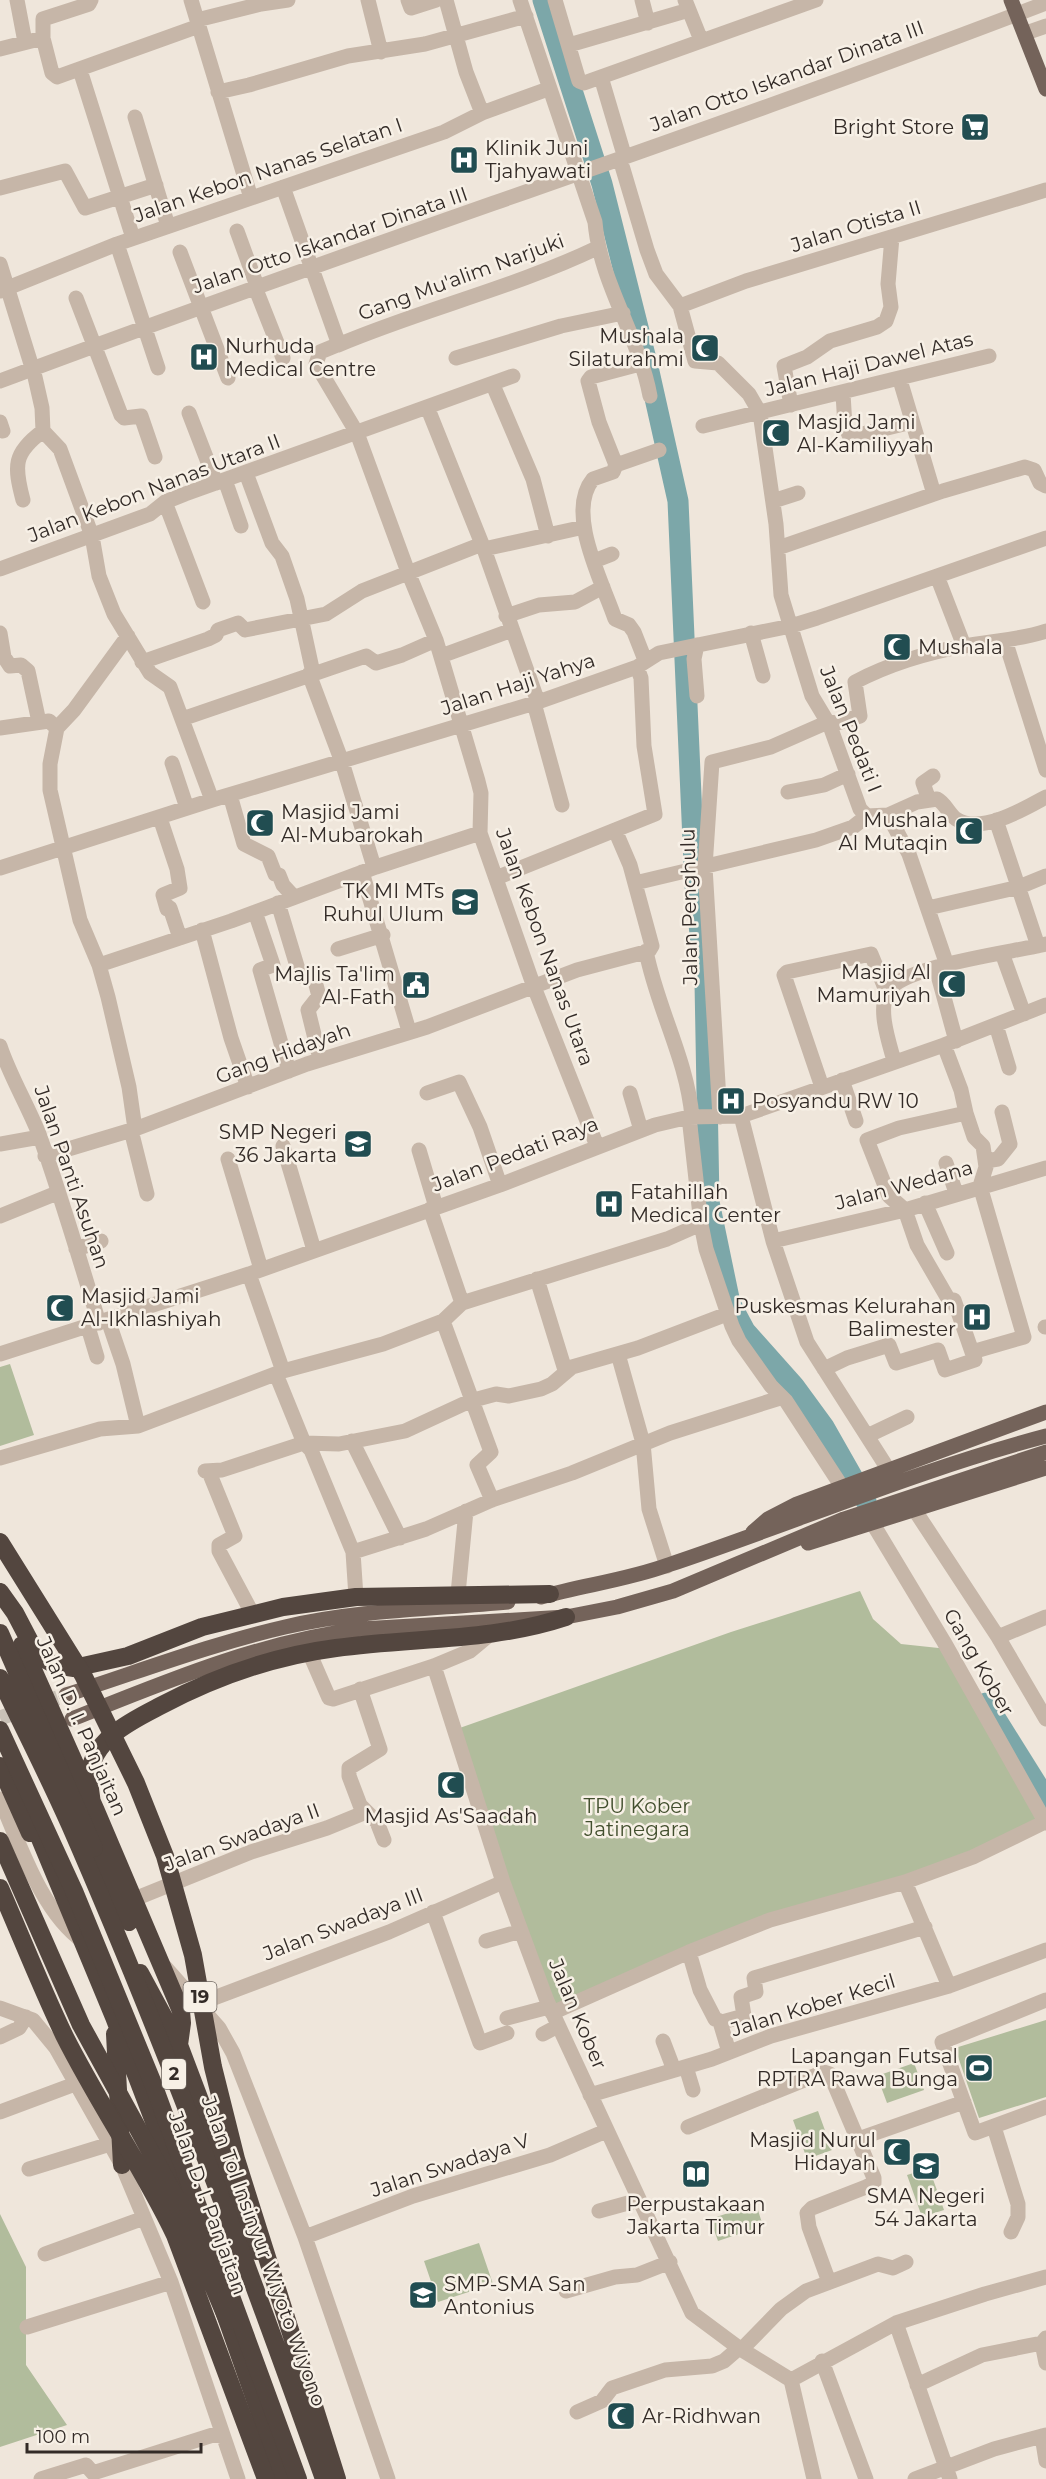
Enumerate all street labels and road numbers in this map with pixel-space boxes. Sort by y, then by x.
street label: Jalan Otto Iskandar Dinata III [646,15,927,137]
street label: Jalan Kebon Nanas Selatan I [129,113,406,228]
street label: Jalan Otto Iskandar Dinata III [188,182,471,299]
street label: Jalan Otista II [787,195,924,257]
street label: Gang Mu'alim Narjuki [355,228,567,326]
street label: Jalan Haji Dawel Atas [762,326,976,402]
street label: Jalan Kebon Nanas Utara II [23,429,284,548]
street label: Jalan Haji Yahya [437,648,598,721]
street label: Jalan Pedati I [814,661,887,796]
street label: Jalan Kebon Nanas Utara [490,824,599,1069]
street label: Jalan Penghulu [676,828,702,987]
street label: Gang Hidayah [212,1017,354,1089]
street label: Jalan Panti Asuhan [29,1081,115,1272]
street label: Jalan Pedati Raya [428,1111,601,1197]
street label: Jalan Wedana [832,1155,976,1215]
street label: Gang Kober [939,1604,1019,1720]
street label: Jalan D. I. Panjaitan [31,1632,132,1819]
street label: Jalan Swadaya II [160,1798,323,1877]
street label: Jalan Swadaya III [259,1882,426,1966]
street label: Jalan Kober [544,1954,612,2073]
street label: Jalan Kober Kecil [727,1969,898,2042]
road number: 19 [184,1982,216,2012]
road number: 2 [162,2059,186,2089]
street label: Jalan Tol Insinyur Wiyoto Wiyono [196,2091,331,2410]
street label: Jalan D. I. Panjaitan [163,2107,252,2298]
street label: Jalan Swadaya V [367,2128,532,2202]

